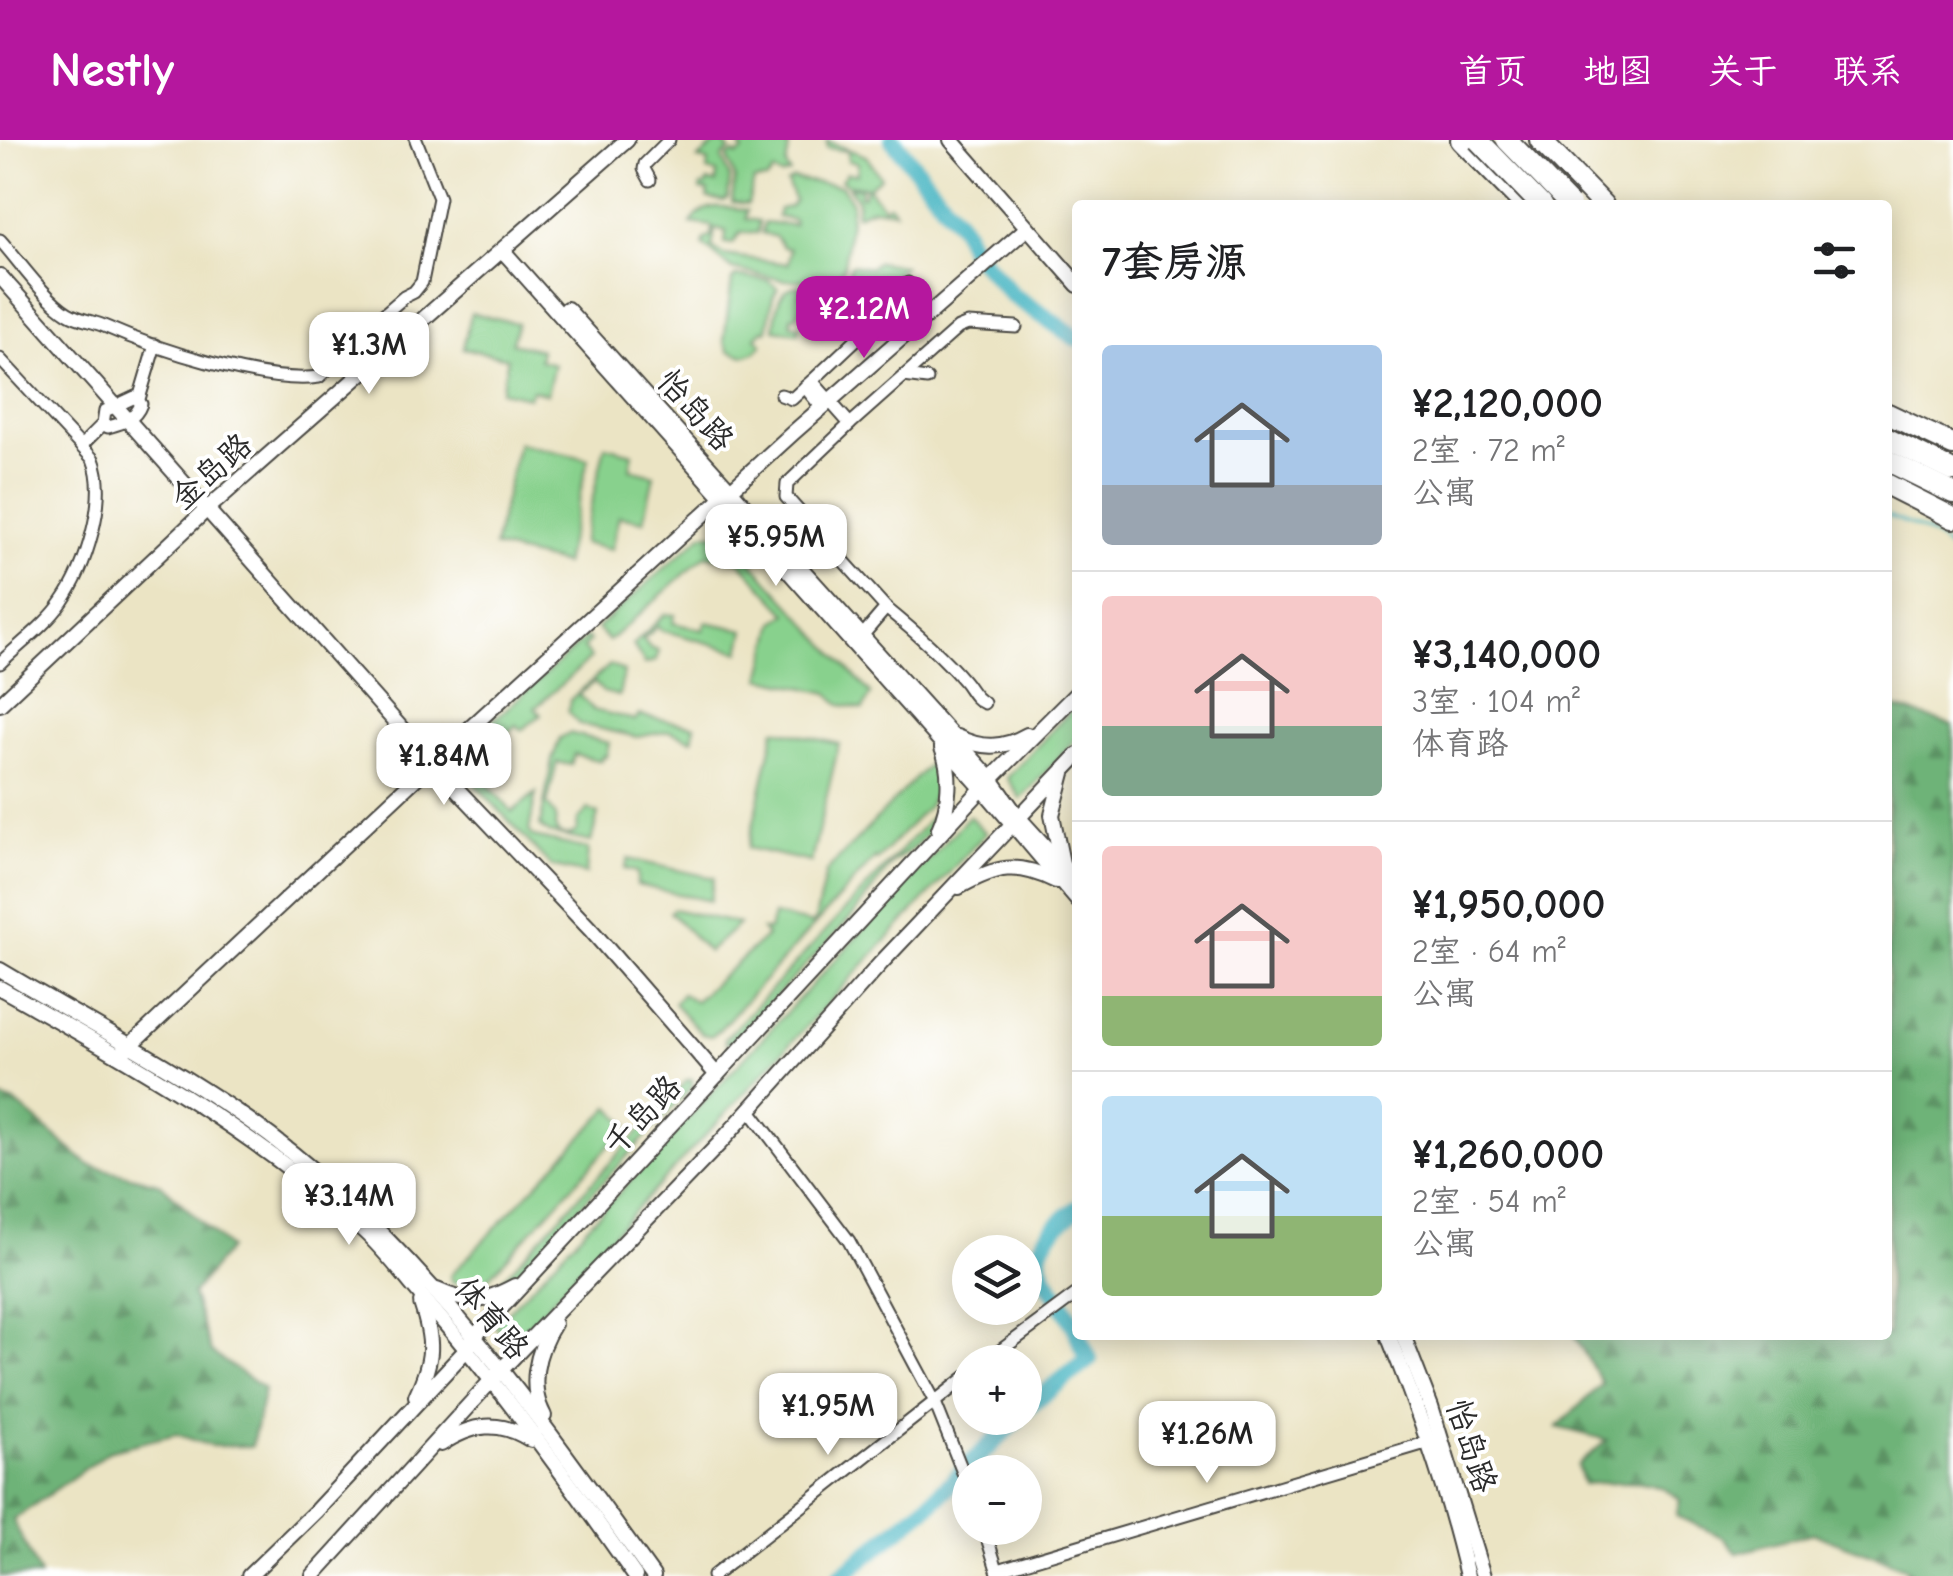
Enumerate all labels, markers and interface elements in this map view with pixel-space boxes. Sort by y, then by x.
text: Nestly [50,43,174,98]
text: 首页 [1458,51,1528,92]
text: 地图 [1583,51,1653,92]
text: 关于 [1708,51,1778,92]
text: 联系 [1833,51,1903,92]
icon: filters [1807,233,1862,288]
text: 7套房源 [1102,238,1247,287]
pin: ¥2.12M [783,276,945,361]
text: ¥2.12M [818,290,910,327]
pin: ¥1.3M [299,312,439,397]
text: ¥1.3M [331,326,407,363]
street label: 怡岛路 [650,362,742,458]
text: ¥2,120,000 [1412,379,1603,428]
icon: home [1182,385,1302,505]
street label: 金岛路 [163,425,259,517]
text: 2室 · 72 m² [1412,432,1565,469]
text: 公寓 [1412,474,1476,511]
pin: ¥5.95M [695,504,857,589]
text: ¥5.95M [727,518,825,555]
text: ¥3,140,000 [1412,630,1601,679]
icon: home [1182,636,1302,756]
text: 3室 · 104 m² [1412,683,1580,720]
pin: ¥1.84M [363,723,525,808]
text: 体育路 [1412,725,1508,762]
text: ¥1.84M [398,737,490,774]
text: ¥1,950,000 [1412,880,1606,929]
icon: home [1182,886,1302,1006]
text: 2室 · 64 m² [1412,933,1566,970]
text: 公寓 [1412,975,1476,1012]
street label: 千岛路 [596,1068,689,1163]
text: ¥1,260,000 [1412,1130,1604,1179]
icon: home [1182,1136,1302,1256]
pin: ¥3.14M [268,1163,430,1248]
text: ¥3.14M [304,1177,394,1214]
text: 2室 · 54 m² [1412,1183,1566,1220]
text: 公寓 [1412,1225,1476,1262]
map controls [952,1235,1042,1545]
button: layers [952,1235,1042,1325]
street label: 体育路 [447,1270,537,1367]
button: + [952,1345,1042,1435]
pin: ¥1.95M [747,1373,909,1458]
text: ¥1.95M [781,1387,875,1424]
street label: 怡岛路 [1439,1395,1504,1498]
pin: ¥1.26M [1126,1401,1288,1486]
text: ¥1.26M [1161,1415,1253,1452]
button: − [952,1455,1042,1545]

